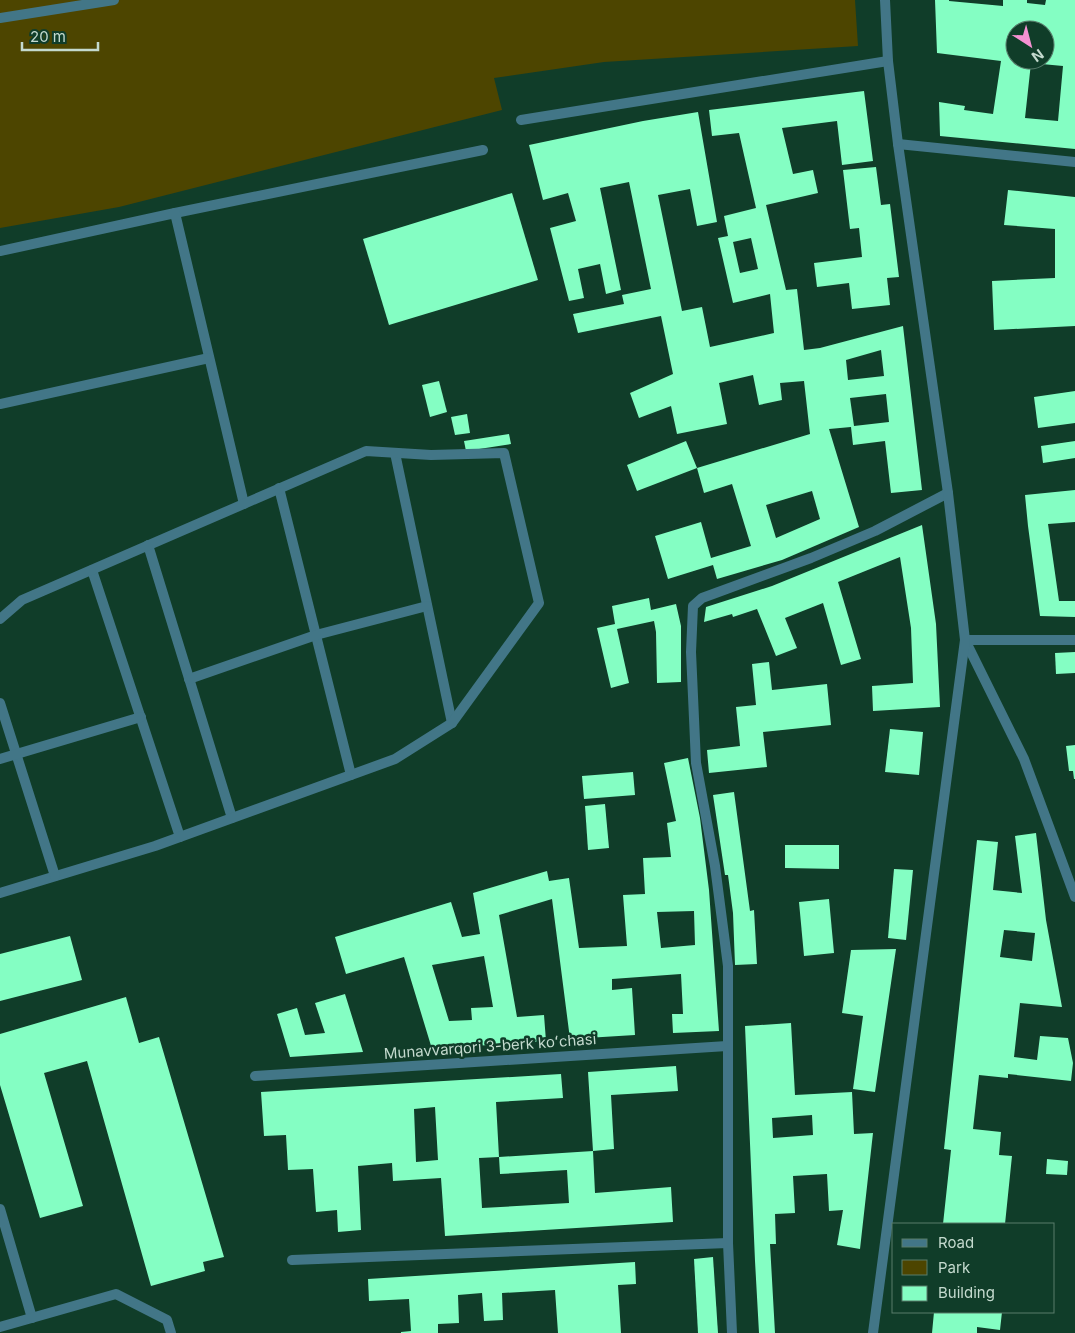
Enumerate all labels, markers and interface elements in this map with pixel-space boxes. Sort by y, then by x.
scale bar [22,20,99,52]
north arrow [1005,20,1055,70]
text: 20 m [30,27,66,46]
text: N [1029,46,1047,66]
street label: Munavvarqori 3-berk koʻchasi [383,1029,597,1063]
legend [892,1223,1055,1313]
text: Road [938,1233,974,1252]
text: Park [938,1258,971,1277]
text: Building [938,1283,995,1302]

